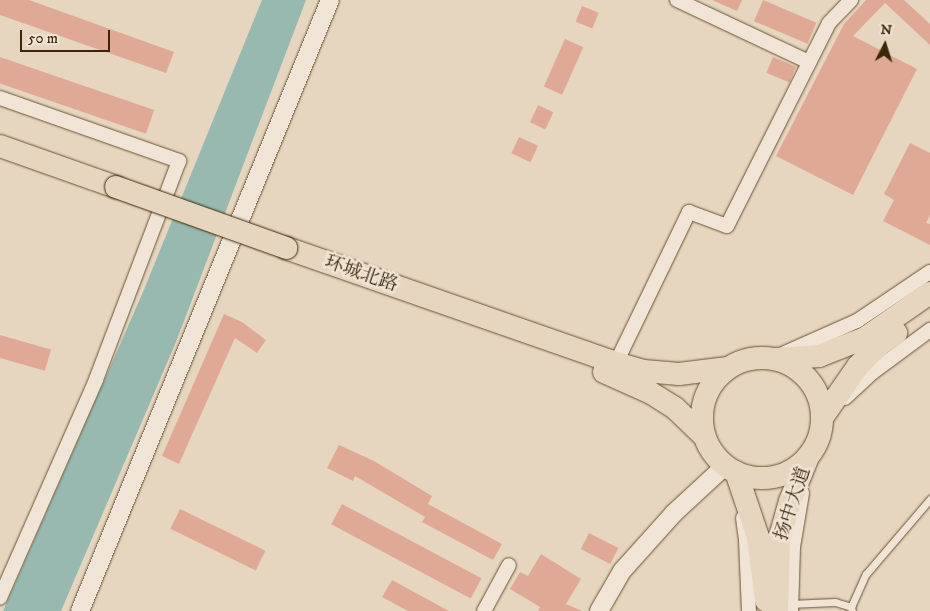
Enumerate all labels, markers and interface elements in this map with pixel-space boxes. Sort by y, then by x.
scale bar [22,20,112,52]
north arrow [860,20,910,70]
text: N [880,21,893,40]
text: 50 m [28,29,58,48]
street label: 环城北路 [321,251,401,297]
street label: 扬中大道 [770,464,816,544]

